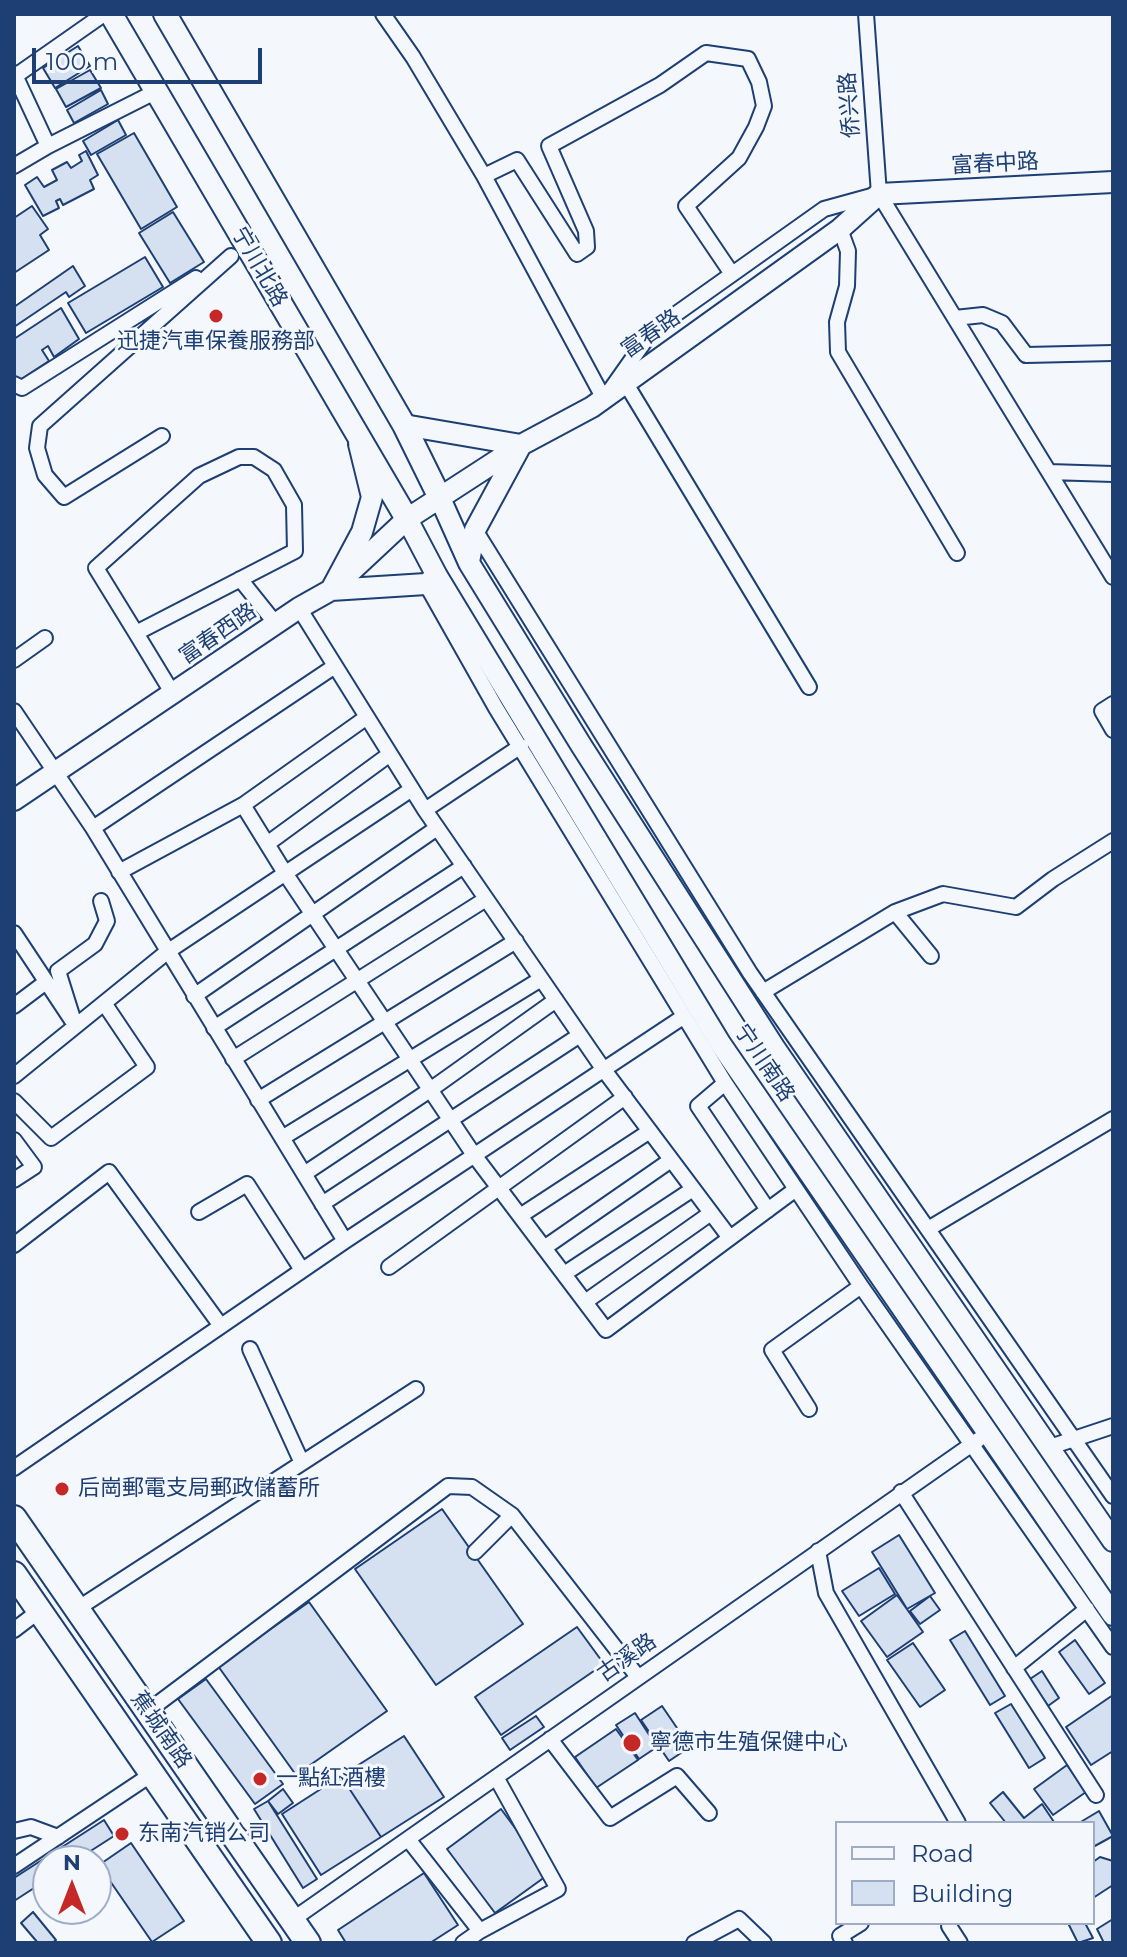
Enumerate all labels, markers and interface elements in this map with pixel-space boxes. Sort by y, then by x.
scale bar [36,32,266,82]
text: 100 m [46,47,118,76]
street label: 侨兴路 [835,71,865,139]
street label: 富春中路 [950,149,1040,179]
street label: 宁川北路 [226,222,292,312]
street label: 富春路 [616,304,686,364]
marker: 迅捷汽車保養服務部 [207,307,225,325]
place label: 迅捷汽車保養服務部 [117,329,315,355]
street label: 富春西路 [174,598,262,670]
street label: 宁川南路 [728,1019,800,1107]
place label: 后崗郵電支局郵政儲蓄所 [78,1476,320,1502]
marker: 后崗郵電支局郵政儲蓄所 [53,1480,71,1498]
street label: 古溪路 [592,1628,662,1688]
street label: 蕉城南路 [125,1686,197,1774]
place label: 寧德市生殖保健中心 [650,1730,848,1756]
marker: 寧德市生殖保健中心 [621,1732,643,1754]
place label: 一點紅酒樓 [276,1766,386,1792]
marker: 一點紅酒樓 [251,1770,269,1788]
place label: 东南汽销公司 [138,1821,270,1847]
legend [835,1821,1095,1925]
marker: 东南汽销公司 [113,1825,131,1843]
text: Road [911,1839,974,1868]
north arrow [32,1845,112,1925]
text: N [63,1849,81,1876]
text: Building [911,1879,1014,1908]

